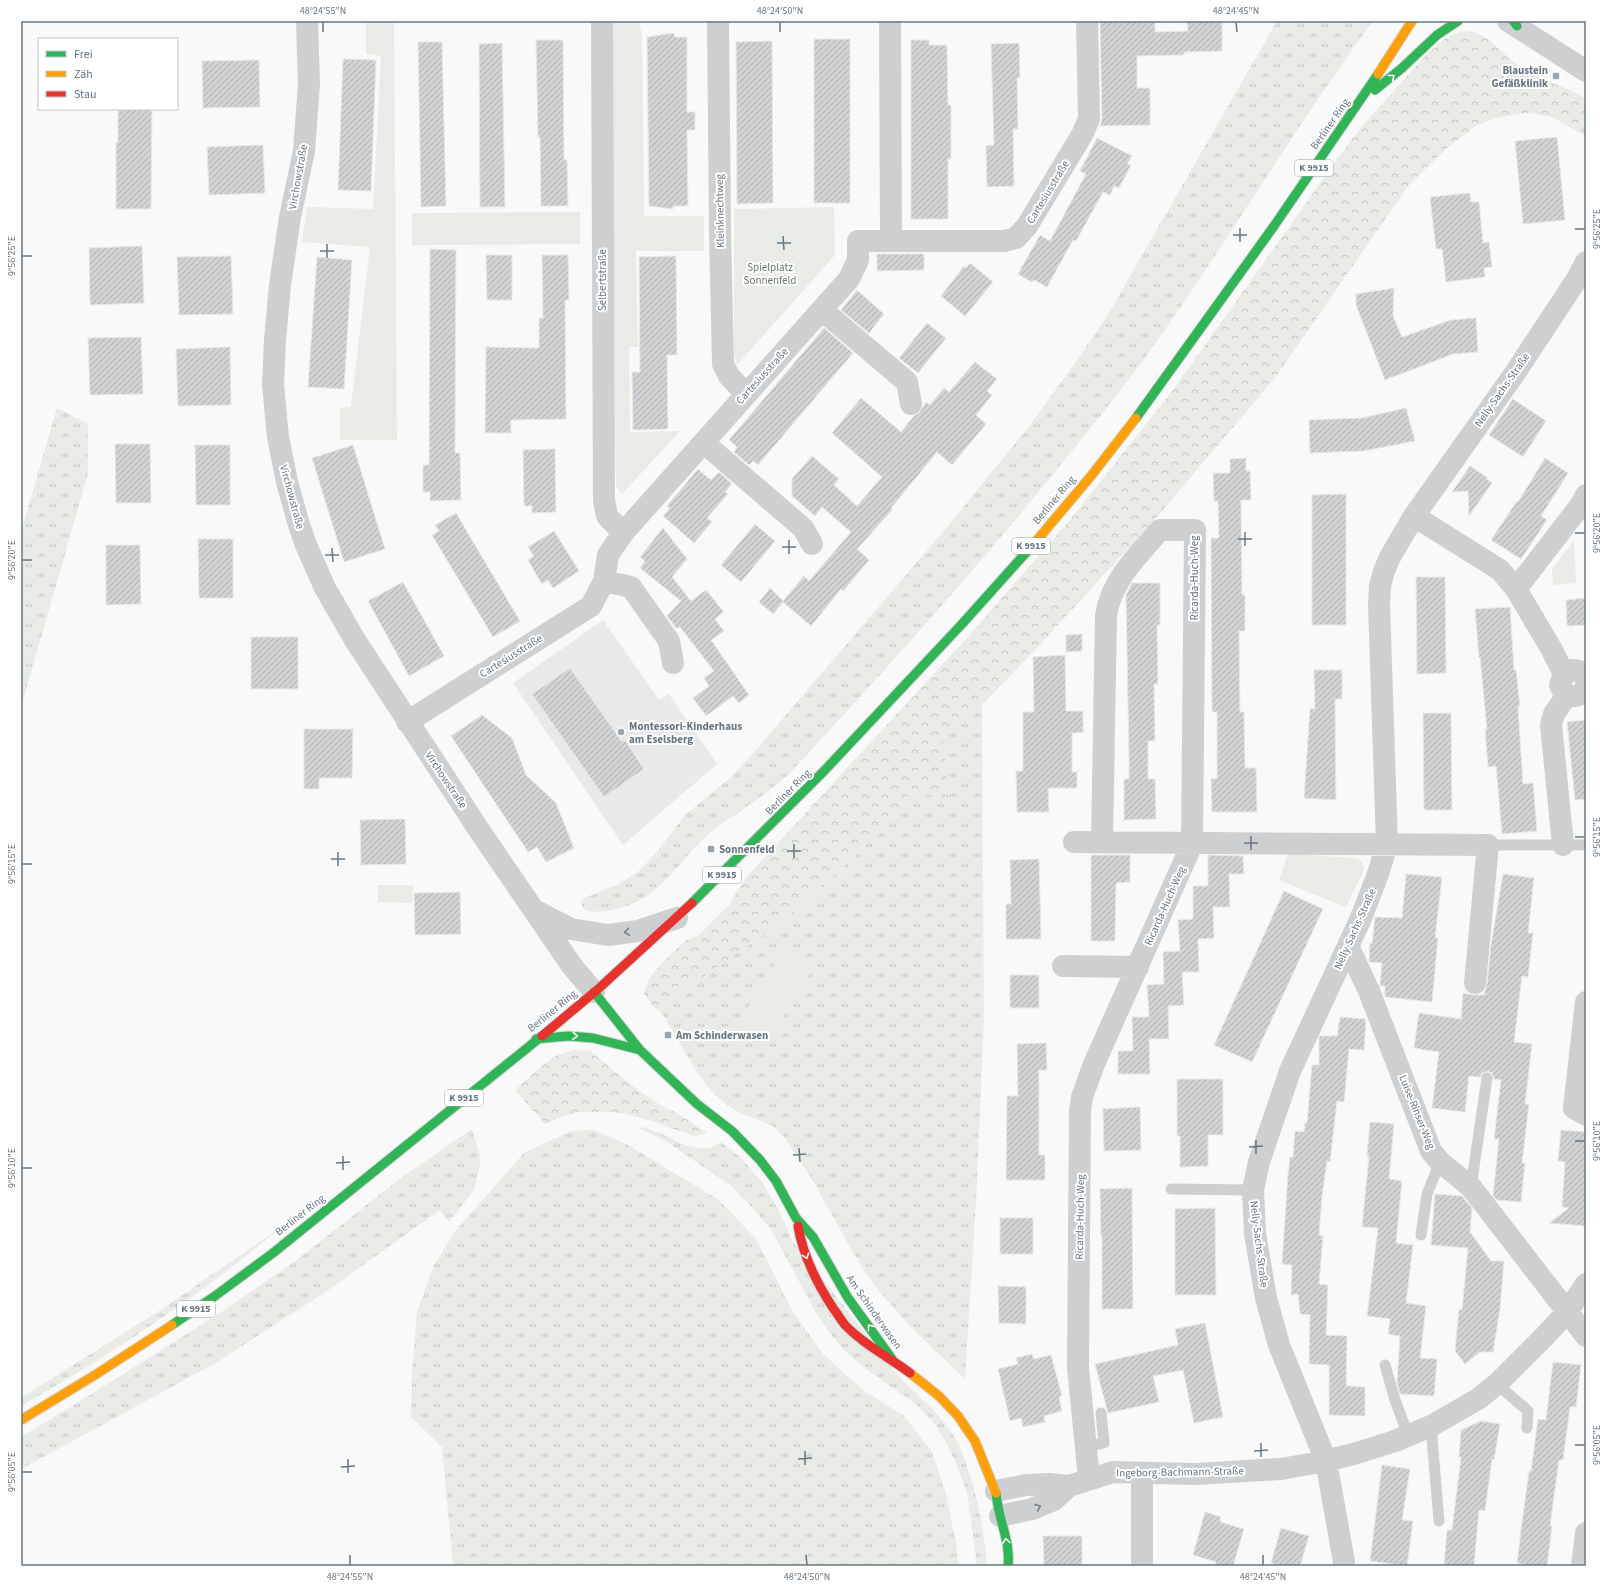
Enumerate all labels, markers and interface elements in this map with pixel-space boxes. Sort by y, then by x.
text: 48°24'55"N [300,4,346,18]
text: 48°24'50"N [757,4,803,18]
text: 48°24'45"N [1213,4,1259,18]
legend [38,38,178,110]
text: Frei [74,46,93,63]
place label: Blaustein Gefäßklinik [1491,63,1548,91]
text: Zäh [74,66,93,83]
marker: Blaustein Gefäßklinik [1551,71,1561,81]
one-way arrow [1387,74,1394,81]
text: Stau [74,86,97,103]
street label: Berliner Ring [1307,95,1353,153]
street label: Virchowstraße [285,143,311,211]
street label: Cartesiusstraße [1023,157,1073,227]
road number: K 9915 [1295,160,1333,176]
street label: Kleinknechtweg [712,174,728,248]
text: 9°56'25"E [1590,209,1604,249]
text: 9°56'25"E [5,236,19,276]
street label: Selbertstraße [595,248,610,311]
park label: Spielplatz Sonnenfeld [744,260,796,288]
street label: Cartesiusstraße [732,344,792,408]
street label: Nelly-Sachs-Straße [1471,350,1533,430]
street label: Virchowstraße [276,463,308,531]
street label: Berliner Ring [1029,472,1079,528]
text: 9°56'20"E [1590,513,1604,553]
street label: Ricarda-Huch-Weg [1187,535,1202,621]
road number: K 9915 [1012,538,1050,554]
text: 9°56'20"E [5,540,19,580]
street label: Cartesiusstraße [477,630,546,681]
place label: Montessori-Kinderhaus am Eselsberg [629,719,742,747]
marker: Montessori-Kinderhaus am Eselsberg [616,727,626,737]
street label: Virchowstraße [421,748,471,812]
street label: Berliner Ring [762,765,815,818]
text: 9°56'15"E [1590,817,1604,857]
place label: Sonnenfeld [719,842,775,857]
text: 9°56'15"E [5,844,19,884]
marker: Sonnenfeld [706,844,716,854]
street label: Ricarda-Huch-Weg [1141,864,1189,948]
road number: K 9915 [703,867,741,883]
street label: Nelly-Sachs-Straße [1330,886,1380,972]
one-way arrow [623,927,630,936]
street label: Berliner Ring [524,986,580,1035]
place label: Am Schinderwasen [675,1028,768,1043]
marker: Am Schinderwasen [663,1030,673,1040]
one-way arrow [572,1032,578,1041]
street label: Luise-Rinser-Weg [1395,1073,1439,1152]
road number: K 9915 [445,1090,483,1106]
text: 9°56'10"E [1590,1121,1604,1161]
text: 9°56'10"E [5,1148,19,1188]
street label: Ricarda-Huch-Weg [1072,1174,1088,1260]
street label: Berliner Ring [272,1191,328,1239]
street label: Nelly-Sachs-Straße [1246,1200,1272,1289]
one-way arrow [801,1252,810,1259]
street label: Am Schinderwasen [843,1272,905,1352]
road number: K 9915 [177,1301,215,1317]
one-way arrow [868,1325,875,1332]
text: 9°56'05"E [1590,1425,1604,1465]
text: 9°56'05"E [5,1452,19,1492]
street label: Ingeborg-Bachmann-Straße [1116,1463,1244,1481]
one-way arrow [1033,1504,1041,1512]
one-way arrow [1002,1538,1011,1544]
text: 48°24'55"N [327,1570,373,1584]
text: 48°24'50"N [784,1570,830,1584]
text: 48°24'45"N [1240,1570,1286,1584]

